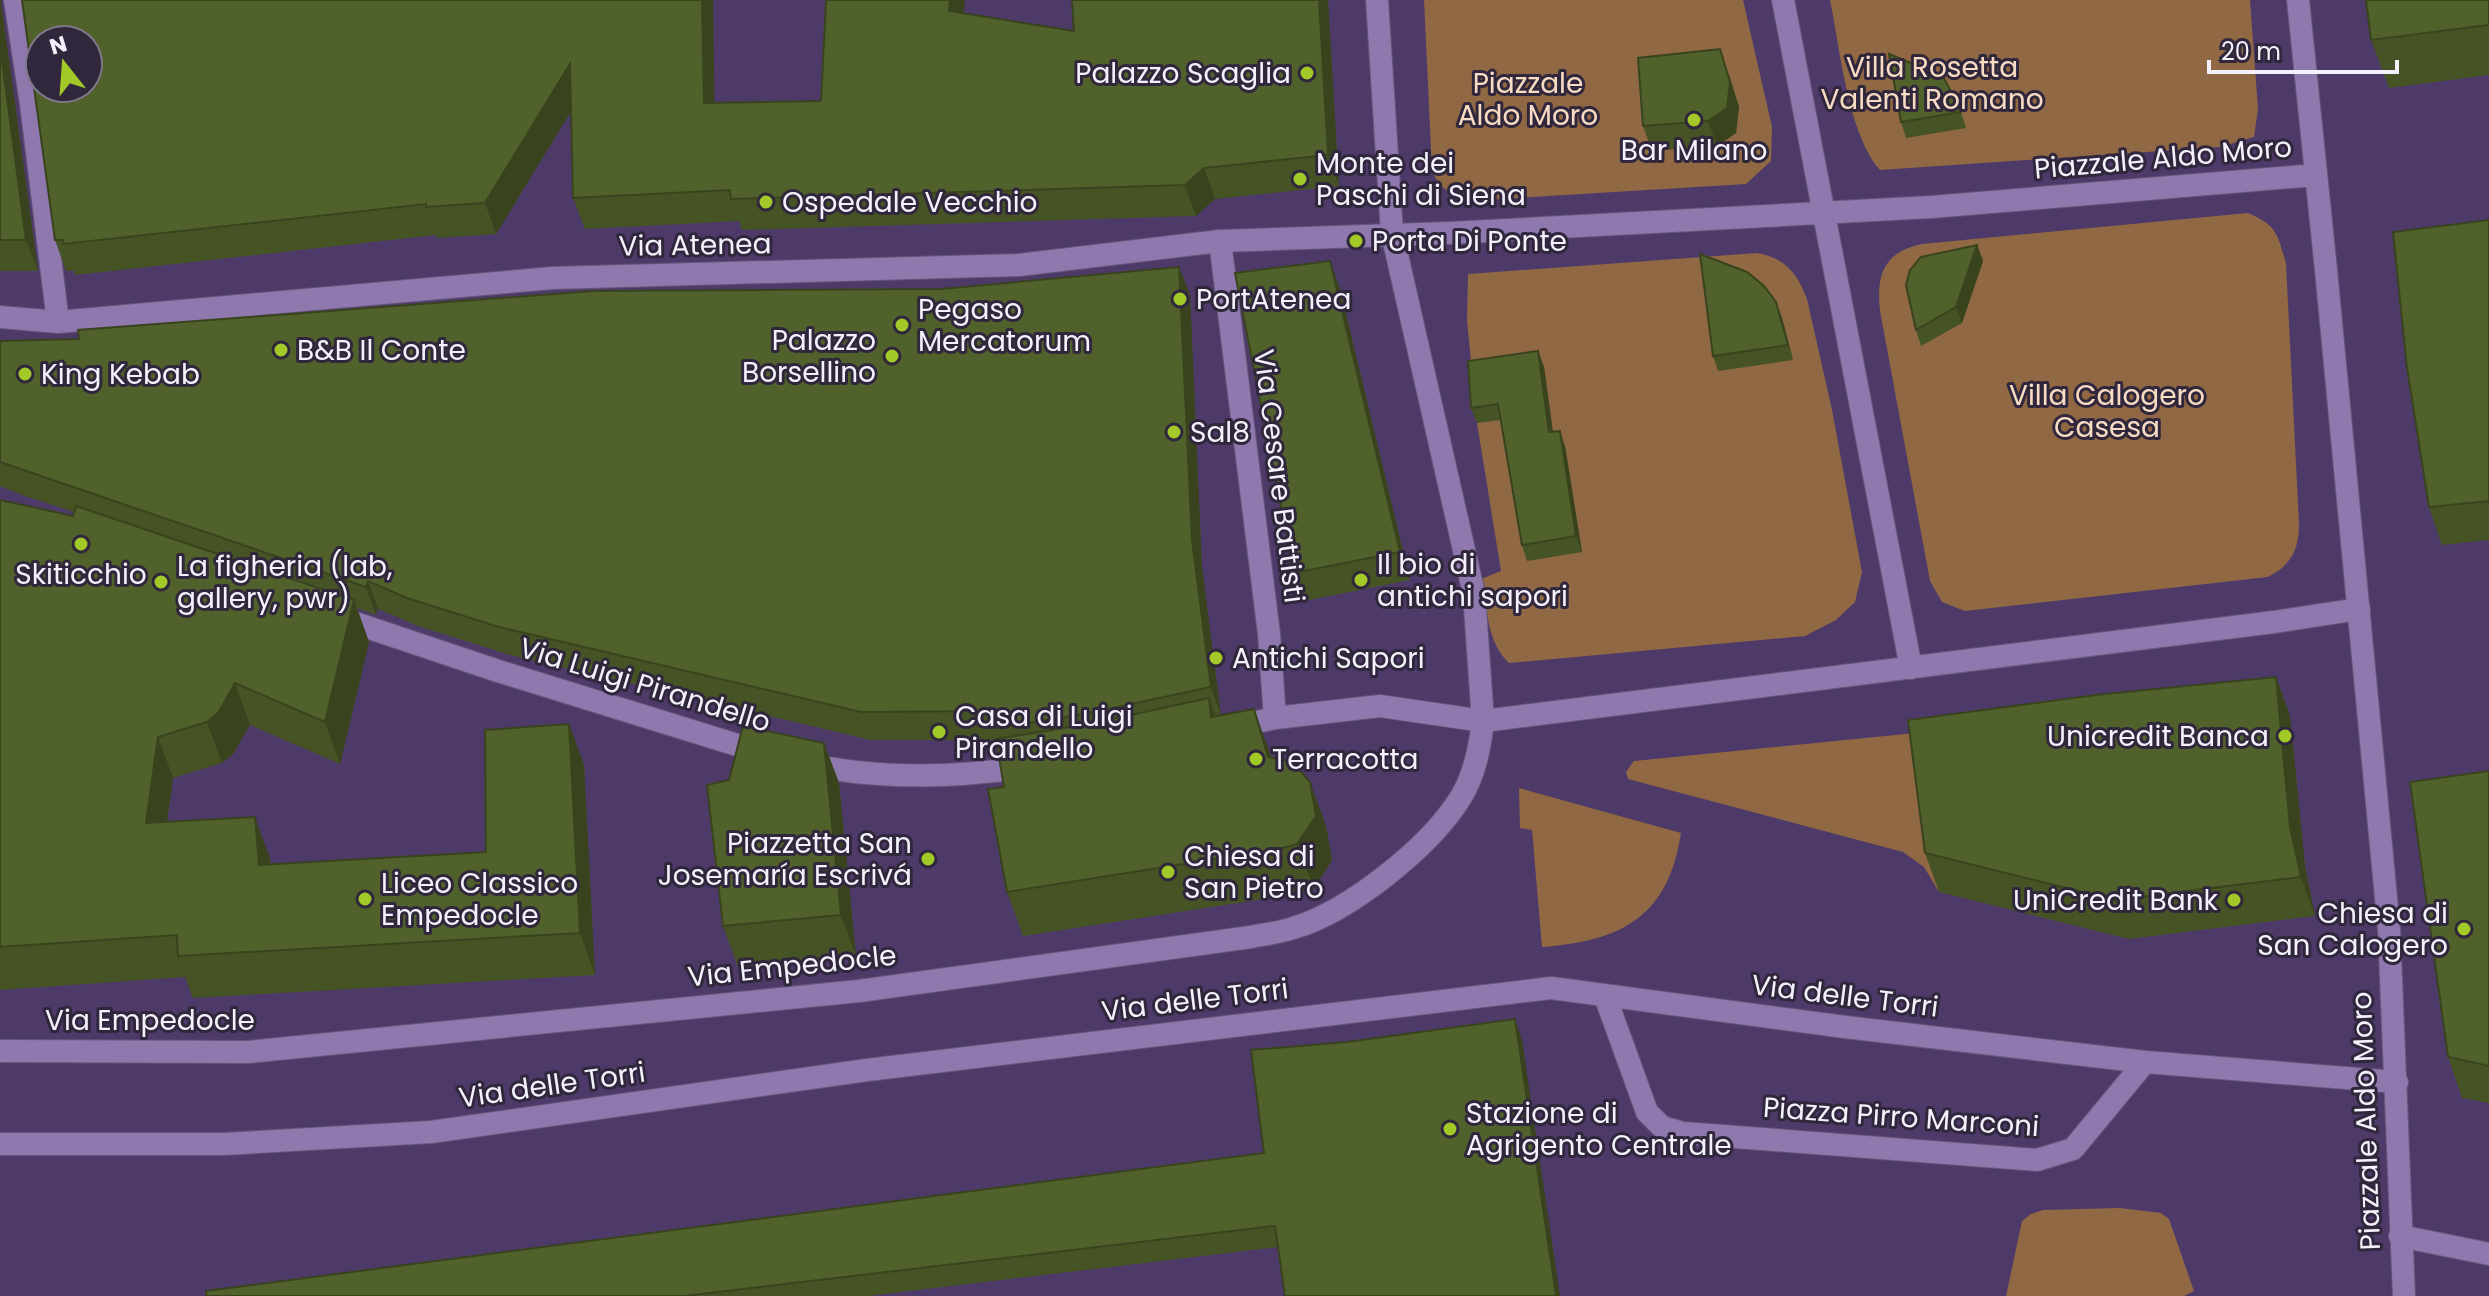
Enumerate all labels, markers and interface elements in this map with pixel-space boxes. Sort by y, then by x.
north arrow [24,24,104,104]
scale bar [2209,24,2397,74]
text: N [46,28,71,63]
text: 20 m [2221,35,2281,68]
park label: Villa Rosetta Valenti Romano [1820,48,2044,119]
place label: Palazzo Scaglia [1075,54,1291,93]
marker: Palazzo Scaglia [1298,64,1316,82]
park label: Piazzale Aldo Moro [1458,64,1598,135]
marker: Bar Milano [1685,111,1703,129]
street label: Piazzale Aldo Moro [2032,127,2294,189]
place label: Bar Milano [1621,131,1767,170]
place label: Monte dei Paschi di Siena [1316,144,1526,215]
marker: Monte dei Paschi di Siena [1291,170,1309,188]
place label: Ospedale Vecchio [782,183,1038,222]
marker: Ospedale Vecchio [757,193,775,211]
place label: Porta Di Ponte [1372,222,1567,261]
street label: Via Atenea [618,224,772,266]
marker: Porta Di Ponte [1347,232,1365,250]
place label: PortAtenea [1196,280,1351,319]
place label: Pegaso Mercatorum [918,290,1091,361]
marker: PortAtenea [1171,290,1189,308]
marker: Pegaso Mercatorum [893,316,911,334]
place label: Palazzo Borsellino [742,321,876,392]
place label: B&B Il Conte [297,331,466,370]
marker: B&B Il Conte [272,341,290,359]
marker: Palazzo Borsellino [883,347,901,365]
street label: Via Cesare Battisti [1244,347,1314,605]
place label: King Kebab [41,355,200,394]
marker: King Kebab [16,365,34,383]
park label: Villa Calogero Casesa [2009,376,2205,447]
place label: Sal8 [1190,413,1250,452]
marker: Sal8 [1165,423,1183,441]
marker: Skiticchio [72,535,90,553]
place label: Il bio di antichi sapori [1377,545,1568,616]
place label: La figheria (lab, gallery, pwr) [177,547,393,618]
place label: Skiticchio [15,555,147,594]
marker: Il bio di antichi sapori [1352,571,1370,589]
marker: La figheria (lab, gallery, pwr) [152,573,170,591]
street label: Via Luigi Pirandello [515,628,775,742]
place label: Antichi Sapori [1232,639,1425,678]
marker: Antichi Sapori [1207,649,1225,667]
place label: Casa di Luigi Pirandello [955,697,1133,768]
place label: Unicredit Banca [2047,717,2269,756]
marker: Casa di Luigi Pirandello [930,723,948,741]
marker: Unicredit Banca [2276,727,2294,745]
place label: Terracotta [1272,740,1419,779]
marker: Terracotta [1247,750,1265,768]
place label: Piazzetta San Josemaría Escrivá [658,824,912,895]
place label: Chiesa di San Pietro [1184,837,1324,908]
marker: Piazzetta San Josemaría Escrivá [919,850,937,868]
marker: Chiesa di San Pietro [1159,863,1177,881]
place label: Liceo Classico Empedocle [381,864,578,935]
place label: UniCredit Bank [2013,881,2219,920]
marker: Liceo Classico Empedocle [356,890,374,908]
marker: UniCredit Bank [2225,891,2243,909]
place label: Chiesa di San Calogero [2257,894,2448,965]
marker: Chiesa di San Calogero [2455,920,2473,938]
street label: Via Empedocle [686,936,898,996]
street label: Via delle Torri [1749,965,1941,1027]
street label: Via delle Torri [1099,969,1291,1031]
street label: Piazzale Aldo Moro [2342,991,2390,1251]
street label: Via Empedocle [45,1001,255,1040]
street label: Via delle Torri [456,1053,648,1117]
street label: Piazza Pirro Marconi [1762,1088,2040,1146]
place label: Stazione di Agrigento Centrale [1466,1094,1732,1165]
marker: Stazione di Agrigento Centrale [1441,1120,1459,1138]

